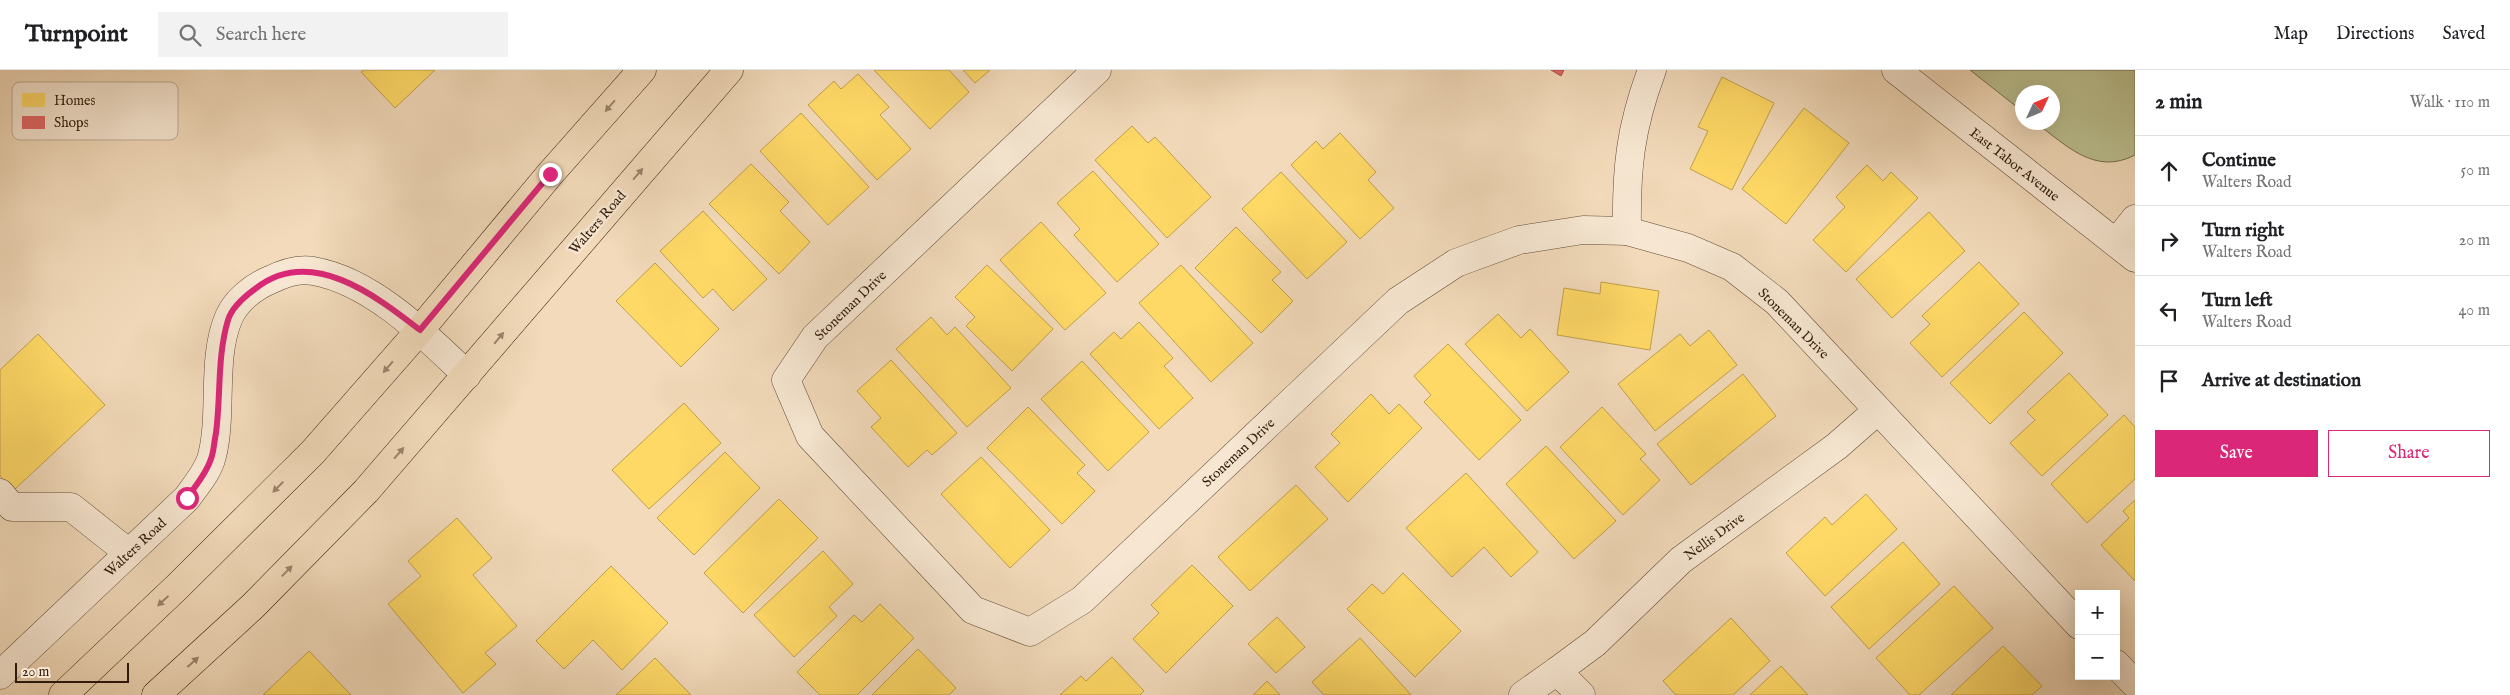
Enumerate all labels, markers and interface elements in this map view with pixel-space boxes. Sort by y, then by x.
search box [158,12,508,57]
text: Turnpoint [25,19,128,50]
icon: search [176,21,204,49]
text: Search here [216,23,306,47]
text: Map [2274,23,2308,46]
text: Directions [2336,23,2414,46]
text: Saved [2442,23,2485,46]
legend [12,82,178,140]
north arrow [2015,85,2060,130]
text: 2 min [2155,89,2202,116]
text: Homes [54,92,96,110]
text: Walk · 110 m [2410,93,2490,113]
one-way arrow [604,100,615,113]
text: Shops [54,114,89,132]
street label: East Tabor Avenue [1966,124,2064,206]
text: Continue [2202,149,2276,173]
icon: ahead [2155,157,2183,185]
text: 50 m [2461,161,2490,181]
route end [539,163,562,186]
one-way arrow [632,169,644,181]
text: Walters Road [2202,173,2292,193]
street label: Walters Road [565,187,631,258]
text: Turn right [2202,219,2284,243]
icon: right [2155,227,2183,255]
text: 20 m [2459,231,2490,251]
text: Walters Road [2202,243,2292,263]
street label: Stoneman Drive [811,266,891,345]
street label: Stoneman Drive [1754,284,1833,363]
text: Turn left [2202,289,2273,313]
icon: left [2155,297,2183,325]
text: 40 m [2458,301,2490,321]
text: Walters Road [2202,313,2292,333]
one-way arrow [493,332,504,345]
one-way arrow [382,360,394,372]
icon: arrive [2155,367,2183,395]
text: Arrive at destination [2202,369,2361,393]
street label: Stoneman Drive [1198,414,1279,491]
button: Save [2155,430,2318,477]
button: Share [2328,430,2490,477]
one-way arrow [393,448,405,460]
one-way arrow [273,480,285,492]
route start [176,487,199,510]
street label: Nellis Drive [1681,509,1749,565]
street label: Walters Road [101,514,171,581]
one-way arrow [281,566,293,578]
map controls [2075,590,2120,680]
button: + [2075,590,2120,635]
one-way arrow [157,595,169,607]
button: − [2075,635,2120,680]
one-way arrow [186,656,198,668]
scale bar [15,660,129,683]
text: 20 m [22,663,49,681]

